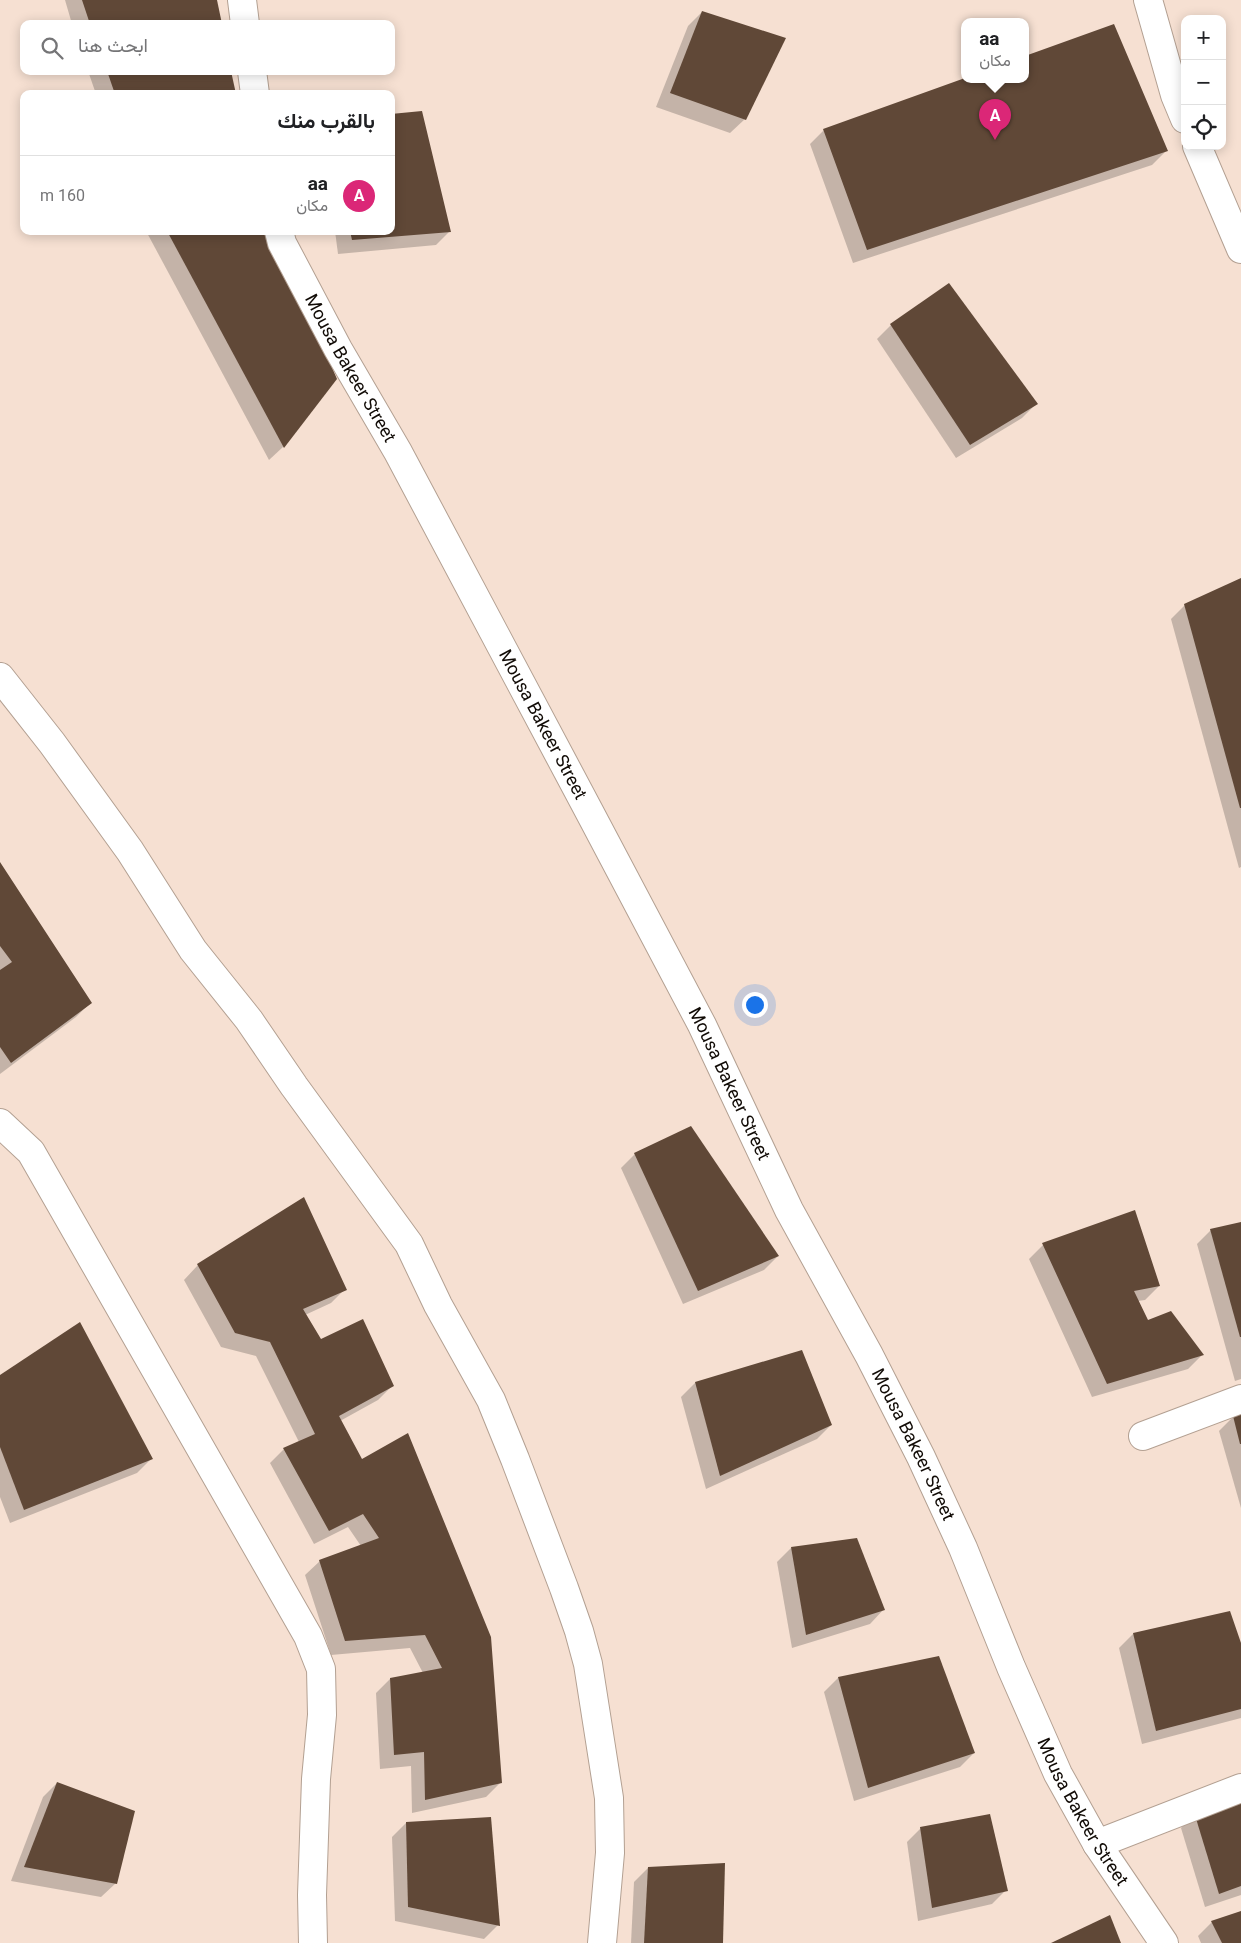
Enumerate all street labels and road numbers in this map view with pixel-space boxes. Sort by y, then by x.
street label: Mousa Bakeer Street [301,290,401,446]
street label: Mousa Bakeer Street [495,646,592,803]
street label: Mousa Bakeer Street [685,1004,775,1163]
street label: Mousa Bakeer Street [868,1365,960,1524]
street label: Mousa Bakeer Street [1033,1734,1133,1890]

